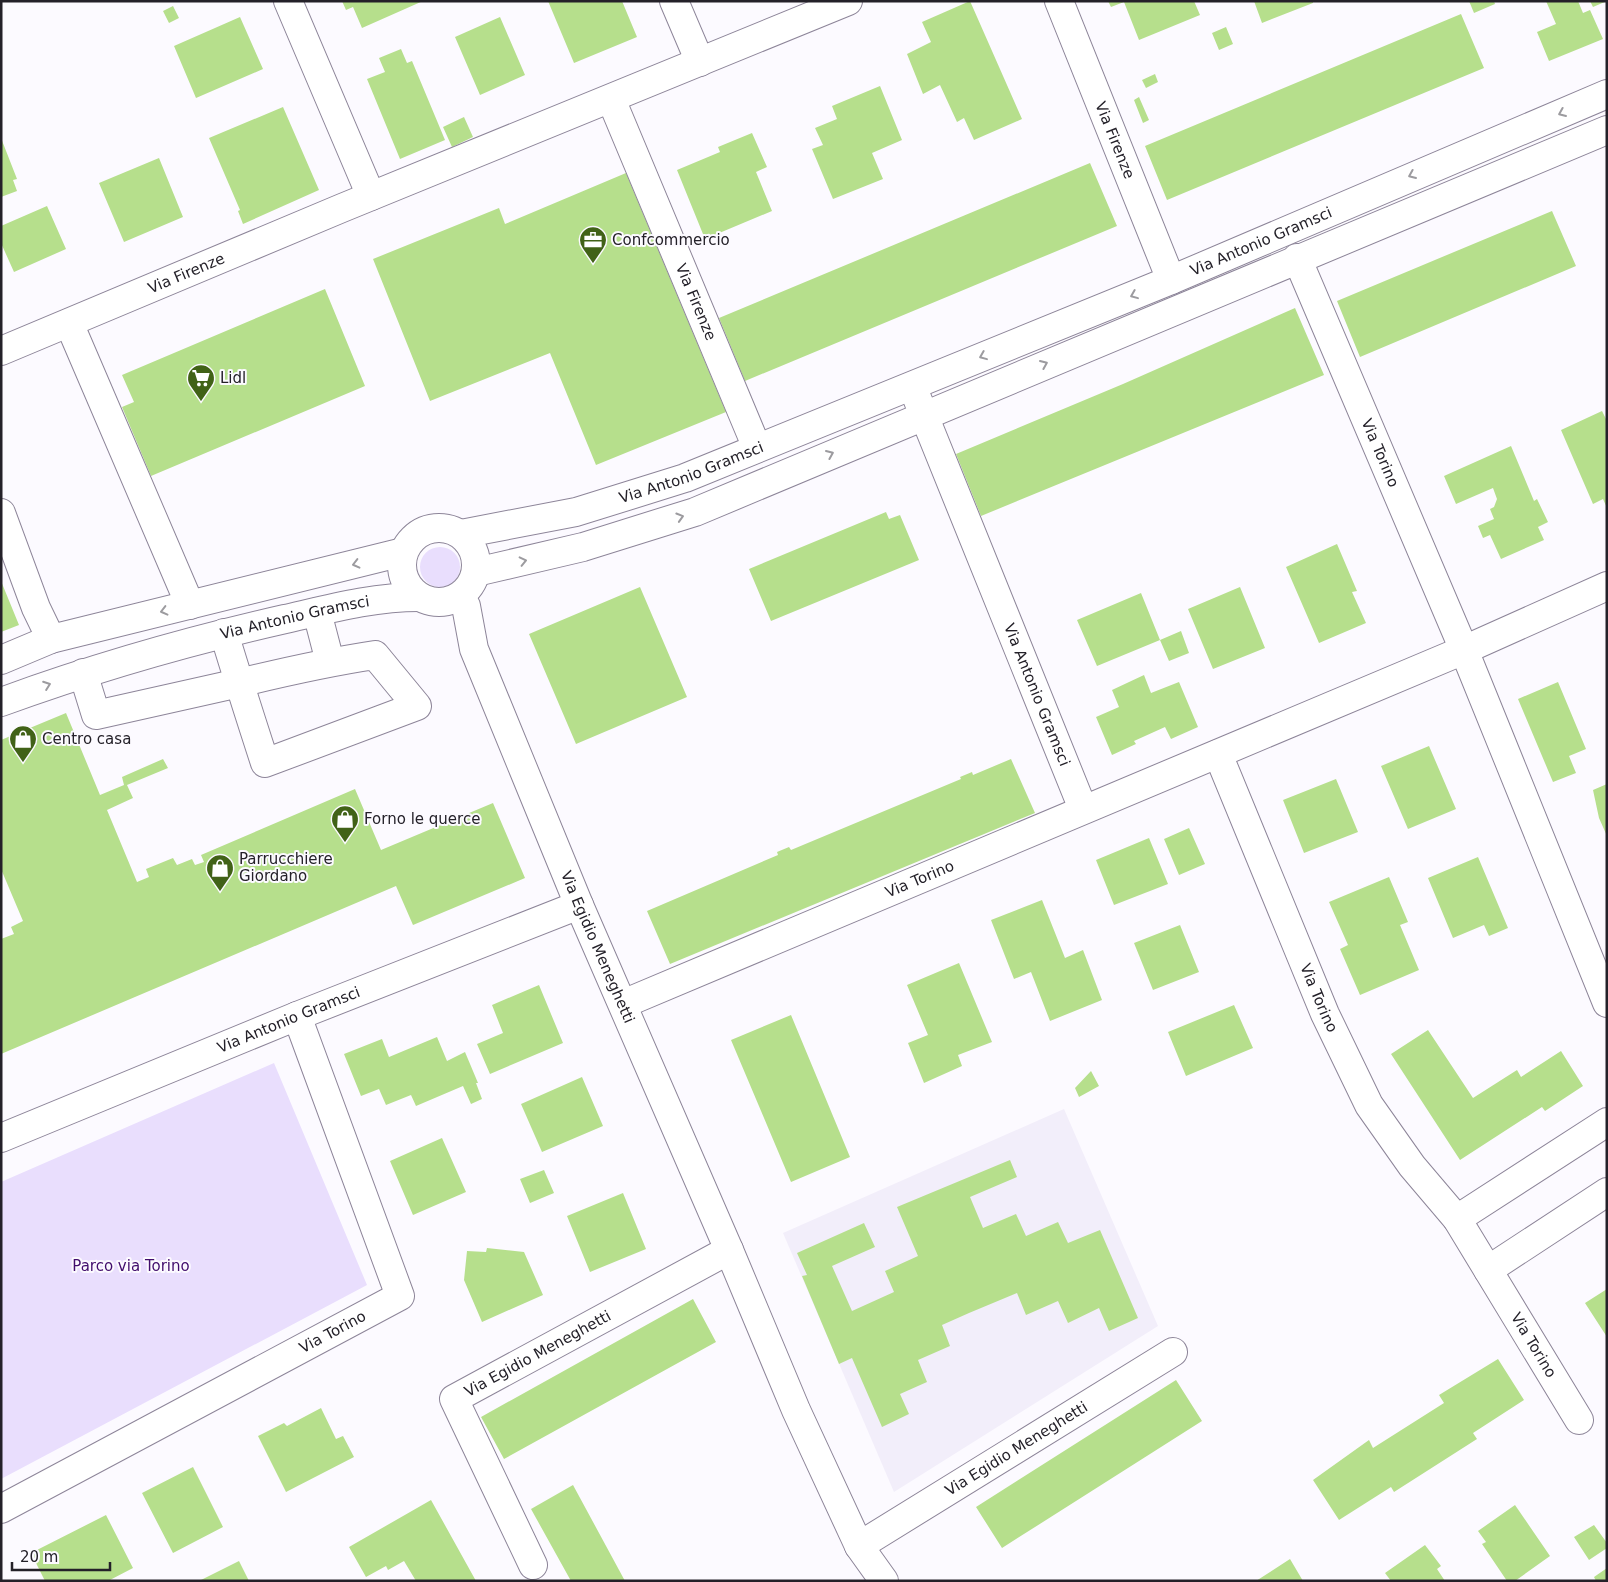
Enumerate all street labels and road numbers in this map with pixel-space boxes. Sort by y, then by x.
street label: Via Firenze [1091,99,1138,181]
street label: Via Antonio Gramsci [1187,203,1335,280]
street label: Via Firenze [145,249,227,297]
street label: Via Firenze [672,261,720,343]
street label: Via Torino [1358,416,1403,490]
street label: Via Antonio Gramsci [617,438,766,507]
street label: Via Antonio Gramsci [218,592,371,643]
street label: Via Antonio Gramsci [1000,621,1074,769]
street label: Via Torino [883,857,957,902]
street label: Via Egidio Meneghetti [557,868,638,1026]
street label: Via Torino [1296,961,1342,1035]
street label: Via Antonio Gramsci [215,983,363,1057]
street label: Via Torino [296,1307,369,1357]
street label: Via Egidio Meneghetti [461,1307,614,1401]
street label: Via Torino [1507,1309,1560,1381]
street label: Via Egidio Meneghetti [942,1398,1091,1500]

